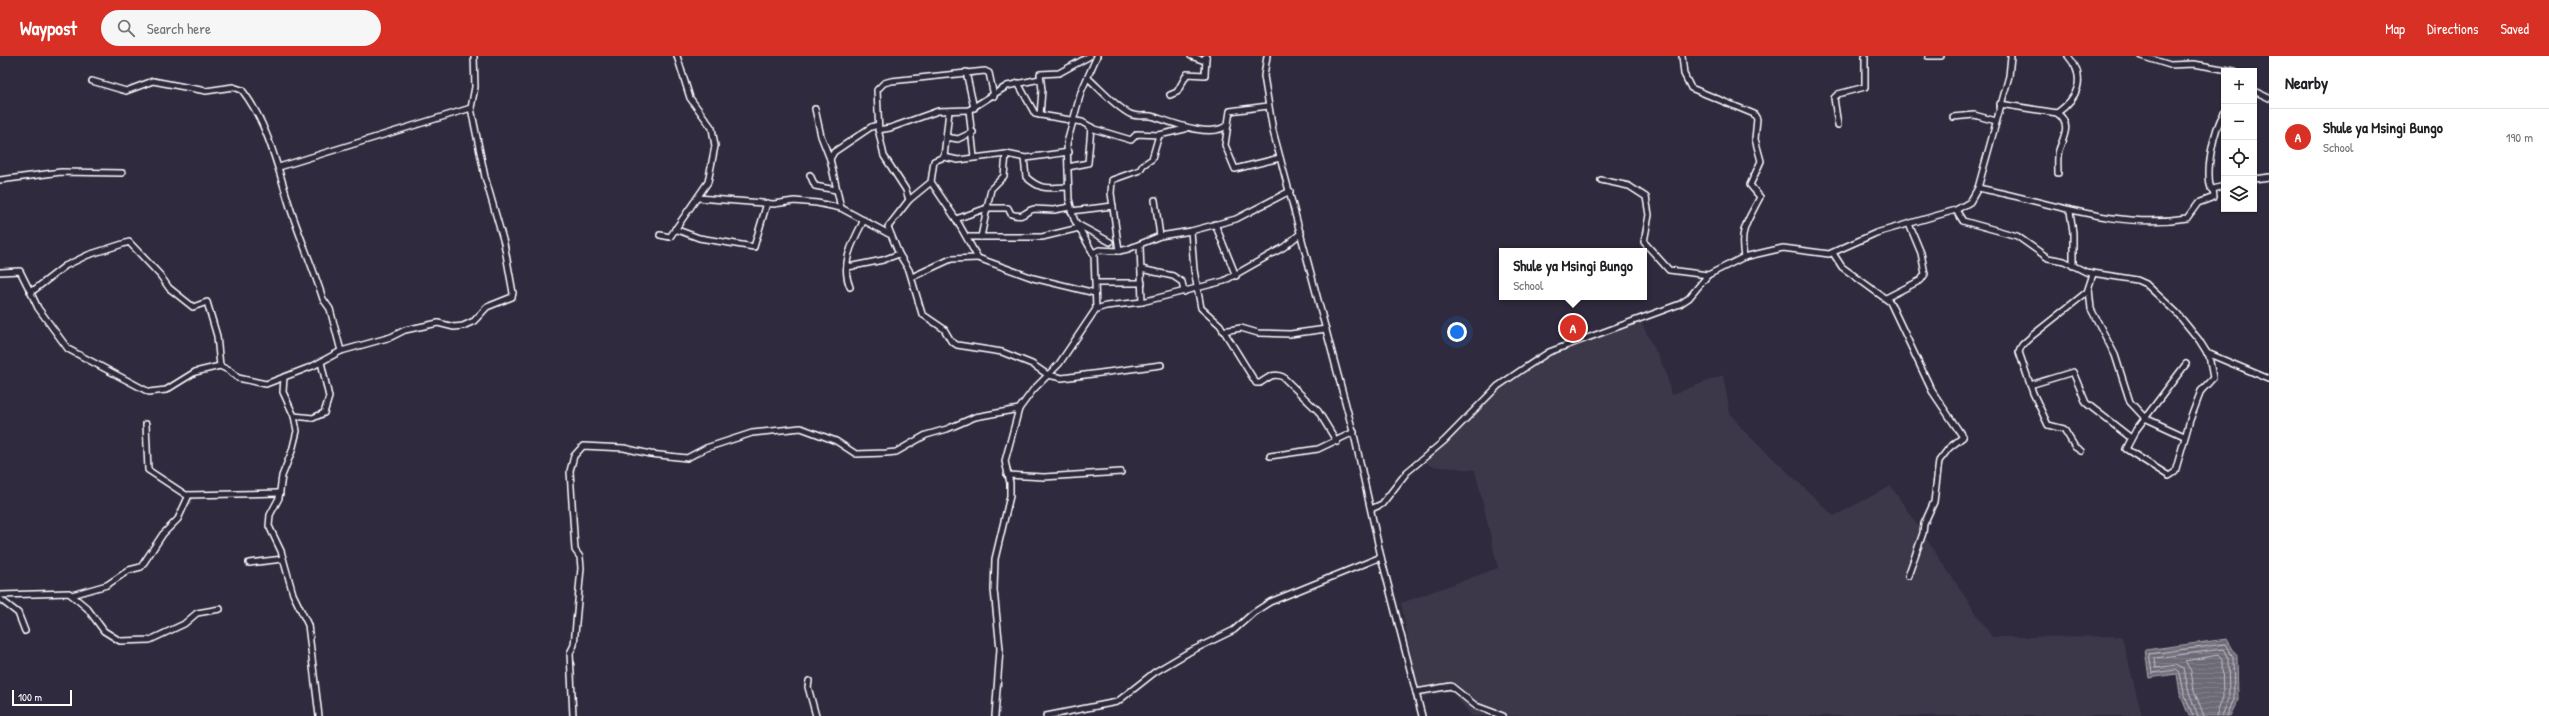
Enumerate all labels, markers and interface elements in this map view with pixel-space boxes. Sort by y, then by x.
search box [101,10,381,46]
text: Waypost [20,15,77,41]
icon: search [115,17,137,39]
text: Search here [147,18,211,39]
text: Map [2385,19,2405,38]
text: Directions [2427,19,2478,38]
text: Saved [2500,19,2529,38]
map controls [2221,68,2257,212]
button: + [2221,68,2257,104]
text: Nearby [2285,71,2328,94]
button: − [2221,104,2257,140]
text: Shule ya Msingi Bungo [2323,117,2443,138]
text: A [2295,128,2301,146]
text: 190 m [2506,128,2533,146]
text: School [2323,138,2353,156]
button: locate [2221,140,2257,176]
button: layers [2221,176,2257,212]
popup [1499,248,1647,300]
text: Shule ya Msingi Bungo [1513,255,1633,276]
text: School [1513,276,1544,294]
pin: A [1560,313,1586,343]
your location [1447,322,1467,342]
scale bar [12,688,72,707]
text: 100 m [18,690,42,704]

